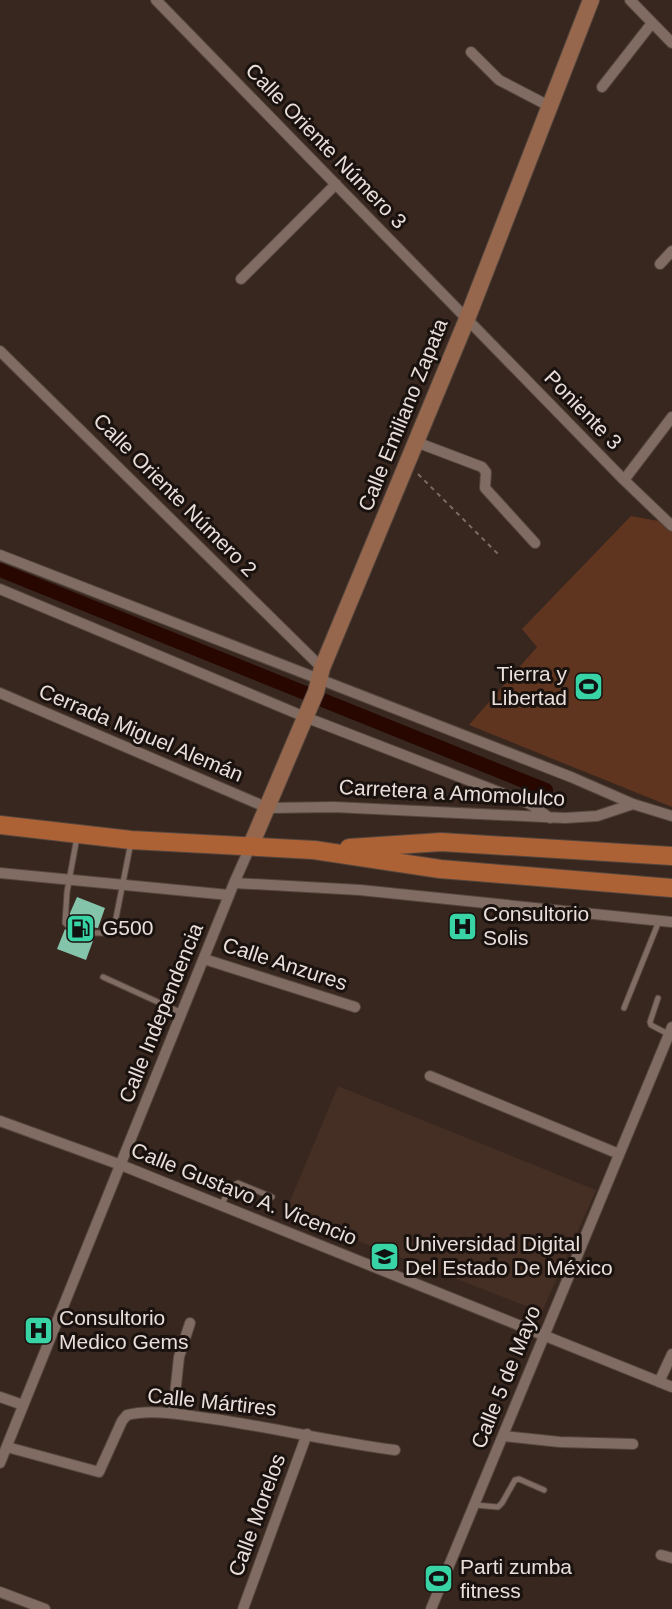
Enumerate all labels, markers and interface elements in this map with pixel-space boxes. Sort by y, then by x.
street label: Calle Oriente Número 3 [241,58,411,233]
street label: Calle Emiliano Zapata [353,315,452,514]
street label: Poniente 3 [540,366,627,454]
street label: Calle Oriente Número 2 [89,409,261,581]
place label: Tierra y Libertad [491,662,567,709]
sports icon: Tierra y Libertad [572,670,604,702]
street label: Cerrada Miguel Alemán [36,679,247,786]
street label: Carretera a Amomolulco [338,775,566,810]
place label: Consultorio Solis [483,902,589,949]
hospital icon: Consultorio Solis [446,910,478,942]
fuel station icon: G500 [65,912,97,944]
place label: G500 [102,916,153,939]
street label: Calle Independencia [114,919,207,1106]
street label: Calle Anzures [220,933,350,994]
street label: Calle Gustavo A. Vicencio [128,1138,360,1249]
place label: Universidad Digital Del Estado De México [405,1232,613,1279]
school or university icon: Universidad Digital Del Estado De México [368,1240,400,1272]
street label: Calle 5 de Mayo [466,1302,545,1451]
place label: Consultorio Medico Gems [59,1306,189,1353]
hospital icon: Consultorio Medico Gems [22,1314,54,1346]
street label: Calle Mártires [146,1383,278,1420]
street label: Calle Morelos [224,1451,289,1579]
place label: Parti zumba fitness [460,1555,572,1602]
sports icon: Parti zumba fitness [423,1563,455,1595]

